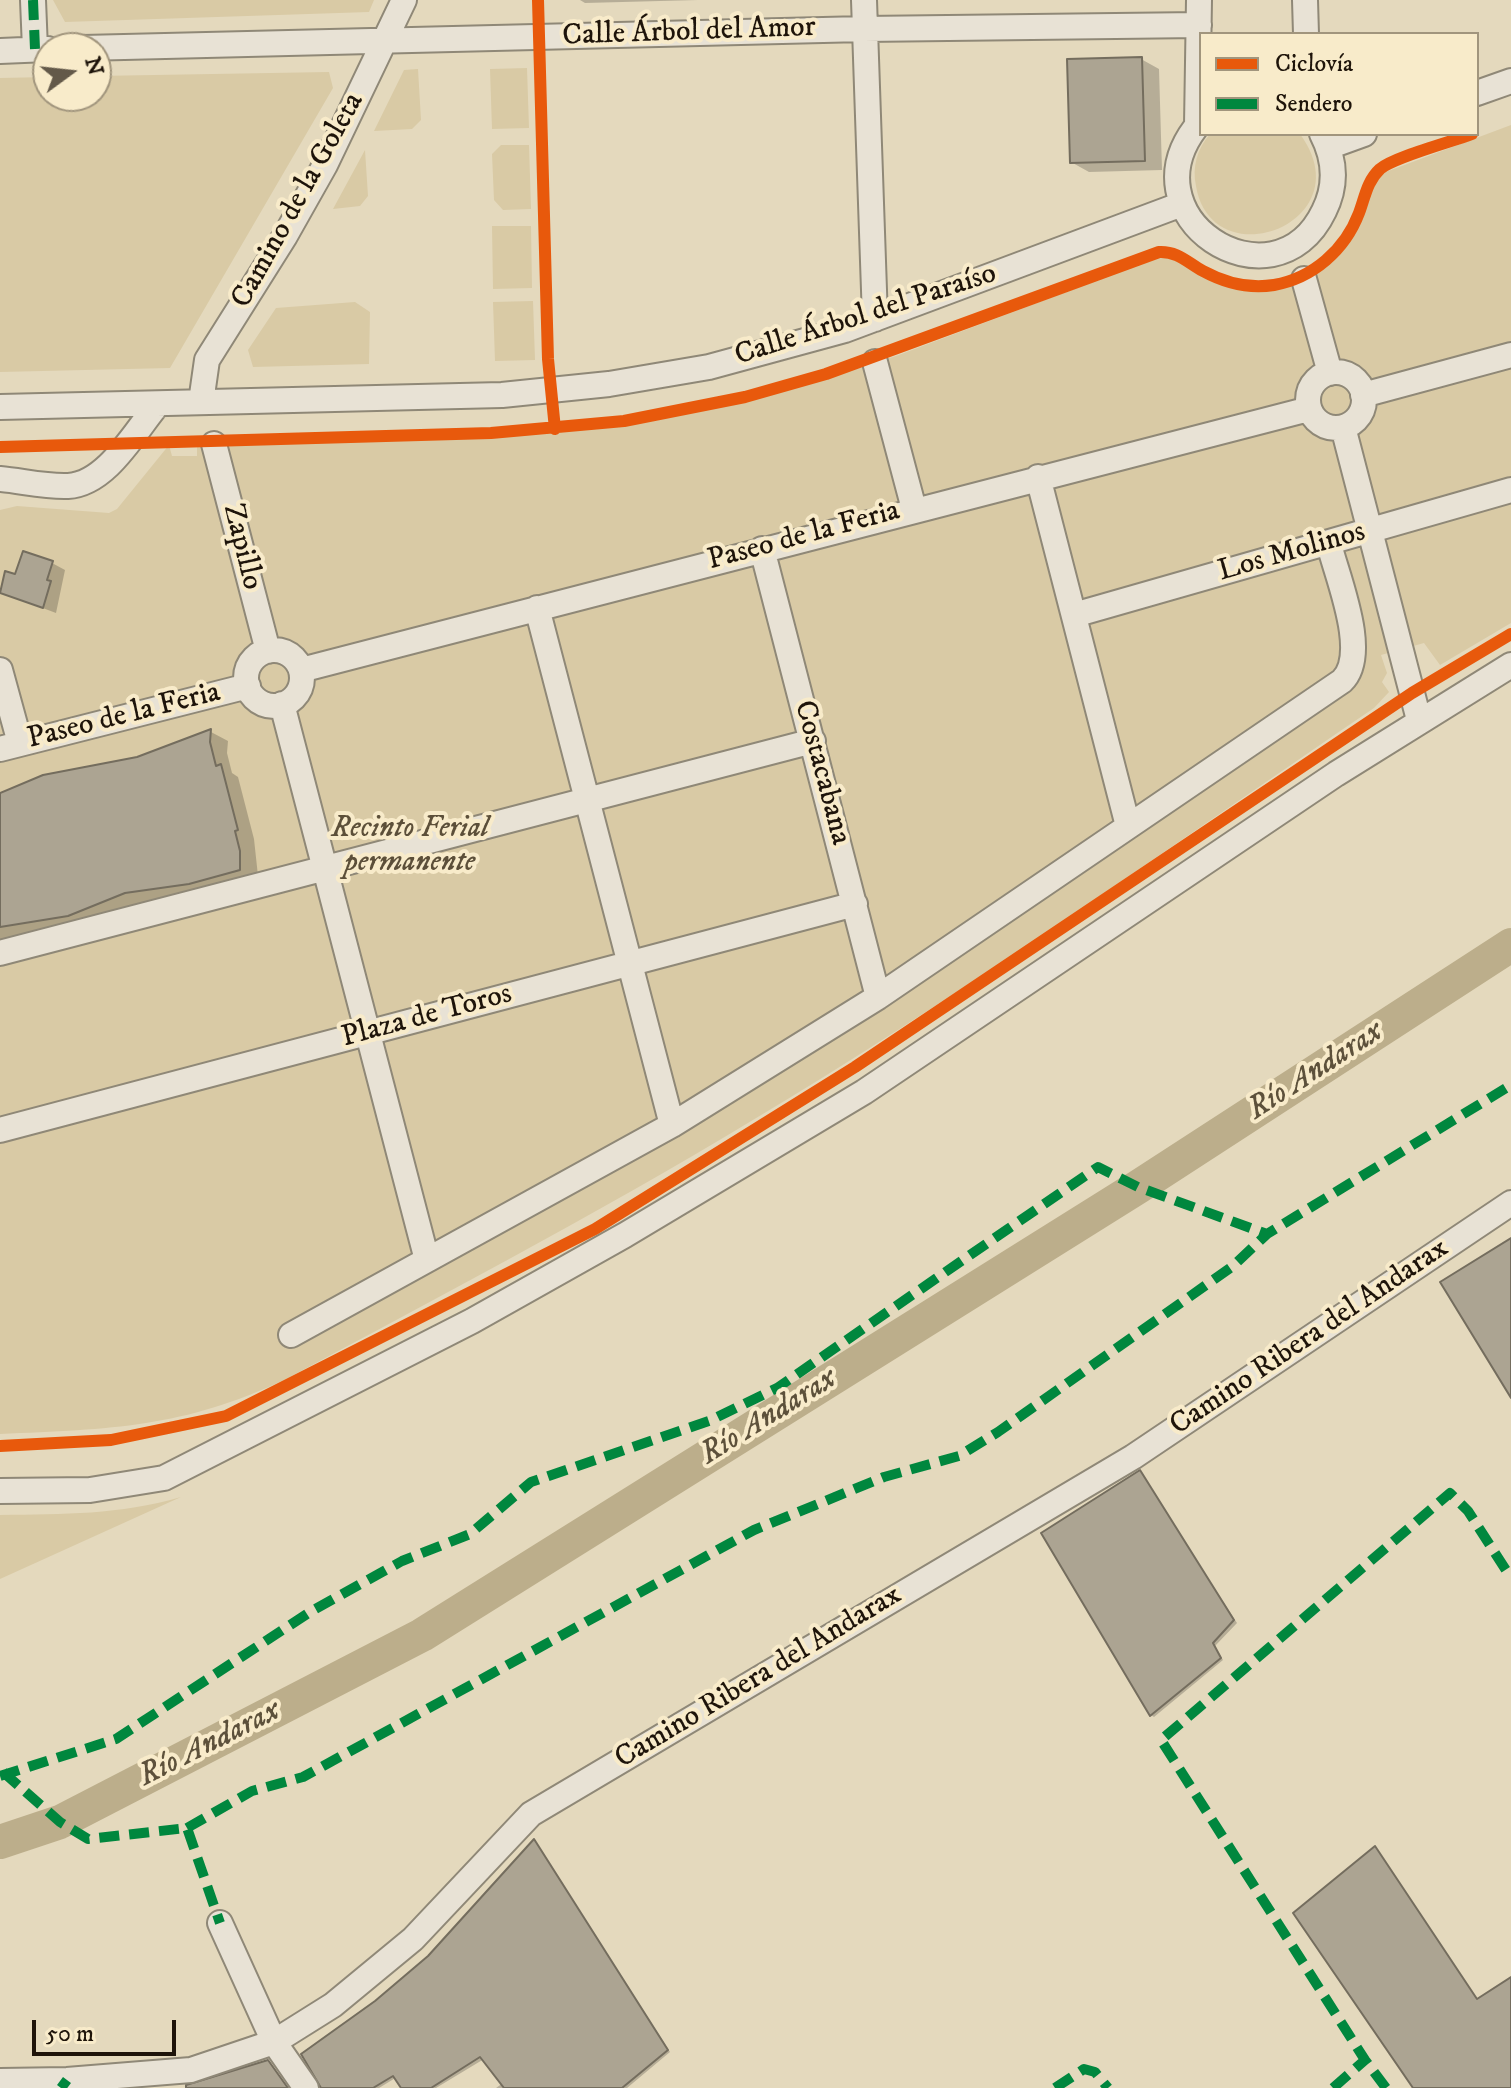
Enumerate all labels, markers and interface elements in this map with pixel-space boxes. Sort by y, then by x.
street label: Calle Árbol del Amor [562,11,816,55]
north arrow [32,32,112,112]
legend [1199,32,1479,136]
text: Ciclovía [1275,49,1353,79]
text: N [78,54,109,78]
street label: Camino de la Goleta [225,87,373,315]
text: Sendero [1275,89,1353,119]
street label: Calle Árbol del Paraíso [731,257,1001,375]
street label: Paseo de la Feria [704,494,904,580]
street label: Zapillo [213,500,269,594]
street label: Los Molinos [1214,515,1370,591]
street label: Paseo de la Feria [24,676,224,758]
street label: Costacabana [784,697,858,849]
park label: Recinto Ferial permanente [331,812,489,882]
street label: Plaza de Toros [338,977,516,1057]
water label: Río Andarax [1241,1014,1391,1130]
street label: Camino Ribera del Andarax [1164,1231,1456,1445]
water label: Río Andarax [694,1361,844,1475]
street label: Camino Ribera del Andarax [609,1578,909,1778]
water label: Río Andarax [133,1693,287,1797]
scale bar [36,2004,180,2054]
text: 50 m [46,2019,94,2049]

